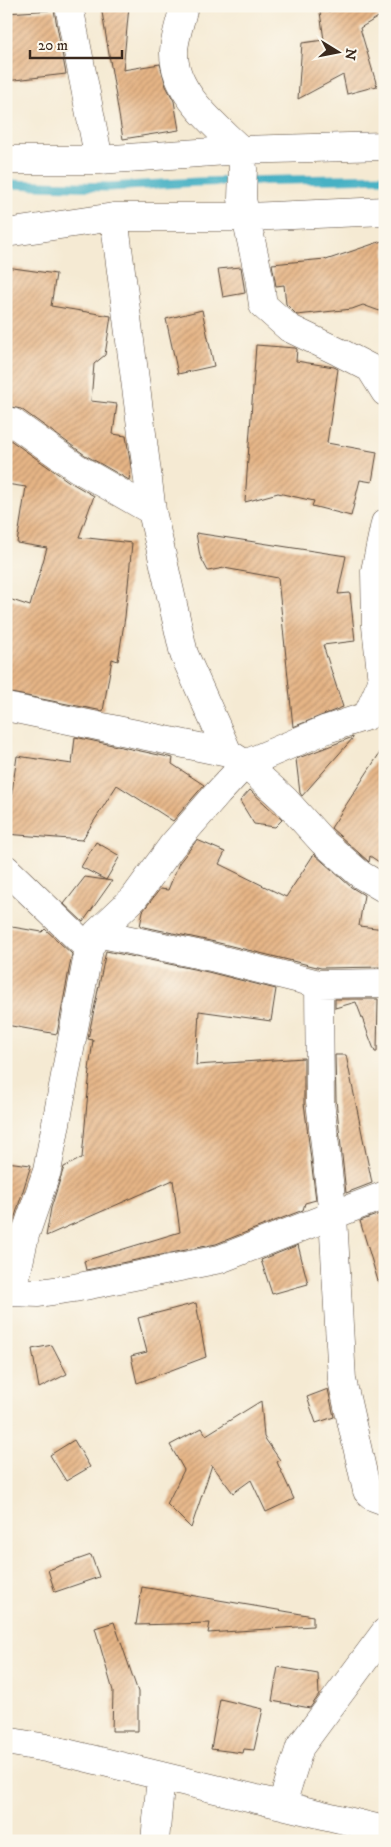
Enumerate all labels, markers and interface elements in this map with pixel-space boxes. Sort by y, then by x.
scale bar [30,28,122,60]
north arrow [314,28,364,78]
text: 20 m [38,36,68,55]
text: N [340,47,360,62]

